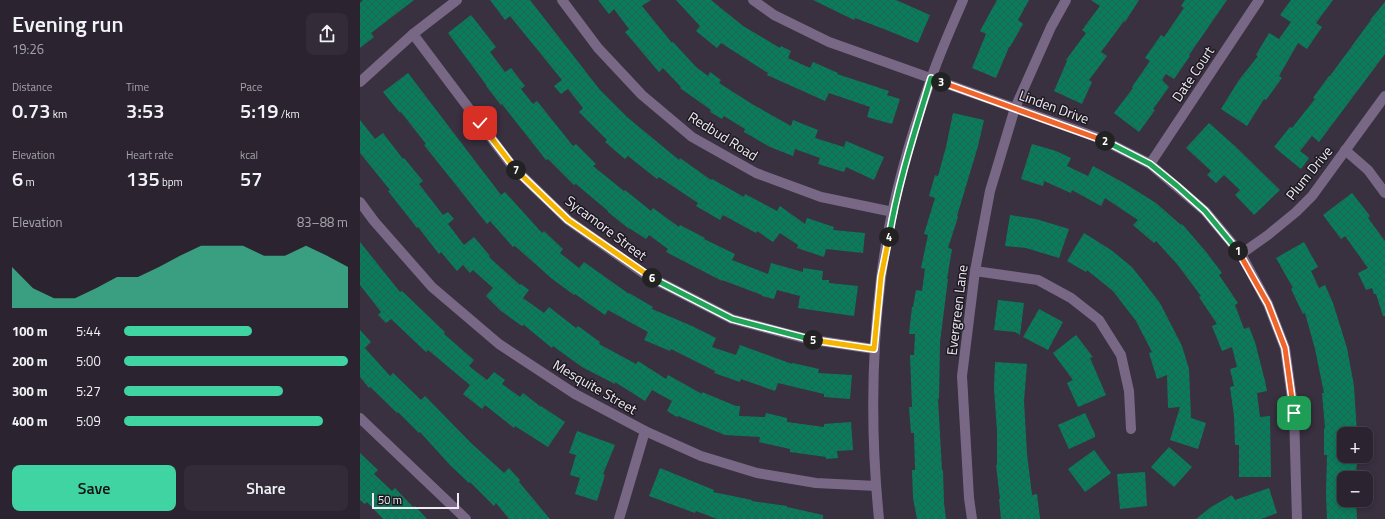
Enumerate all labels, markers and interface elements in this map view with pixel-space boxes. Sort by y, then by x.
text: Evening run [12,7,123,41]
button: share [306,13,348,55]
text: 19:26 [12,39,44,59]
street label: Date Court [1166,42,1219,106]
pin: 3 [931,72,951,92]
text: 3 [938,74,944,90]
text: Distance [12,79,52,95]
text: Time [126,79,149,95]
text: Pace [240,79,262,95]
street label: Linden Drive [1016,84,1092,129]
text: 0.73 [12,95,50,126]
text: 3:53 [126,95,164,126]
text: 5:19 [240,95,278,126]
text: km [50,106,67,122]
text: /km [278,106,300,122]
pin [463,106,497,140]
street label: Redbud Road [684,106,762,165]
icon: check [469,112,491,134]
pin: 2 [1095,131,1115,151]
text: 2 [1102,133,1108,149]
street label: Plum Drive [1280,141,1337,204]
text: Elevation [12,147,55,163]
text: Heart rate [126,147,173,163]
text: kcal [240,147,258,163]
pin: 7 [506,160,526,180]
text: 7 [513,162,519,178]
text: 6 [12,163,23,194]
text: 135 [126,163,160,194]
text: 57 [240,163,262,194]
text: m [23,174,35,190]
text: bpm [160,174,183,190]
street label: Sycamore Street [561,190,652,265]
text: Elevation [12,212,63,232]
text: 83–88 m [297,212,348,232]
pin: 4 [879,227,899,247]
text: 4 [886,229,892,245]
pin: 1 [1228,241,1248,261]
text: 1 [1235,243,1241,259]
street label: Evergreen Lane [941,264,972,356]
pin: 6 [642,268,662,288]
text: 6 [649,270,655,286]
text: 100 m [12,321,48,341]
text: 5:44 [76,321,101,341]
pin: 5 [803,330,823,350]
text: 5 [810,332,816,348]
text: 200 m [12,351,48,371]
text: 5:00 [76,351,101,371]
street label: Mesquite Street [549,354,641,419]
text: 300 m [12,381,48,401]
text: 5:27 [76,381,101,401]
pin [1277,396,1311,430]
icon: arrive [1283,402,1305,424]
text: 400 m [12,411,48,431]
text: 5:09 [76,411,101,431]
map controls [1337,427,1373,507]
button: + [1337,427,1373,463]
button: Save [12,465,176,511]
button: Share [184,465,348,511]
button: − [1337,471,1373,507]
scale bar [372,491,459,510]
text: 50 m [378,492,402,508]

